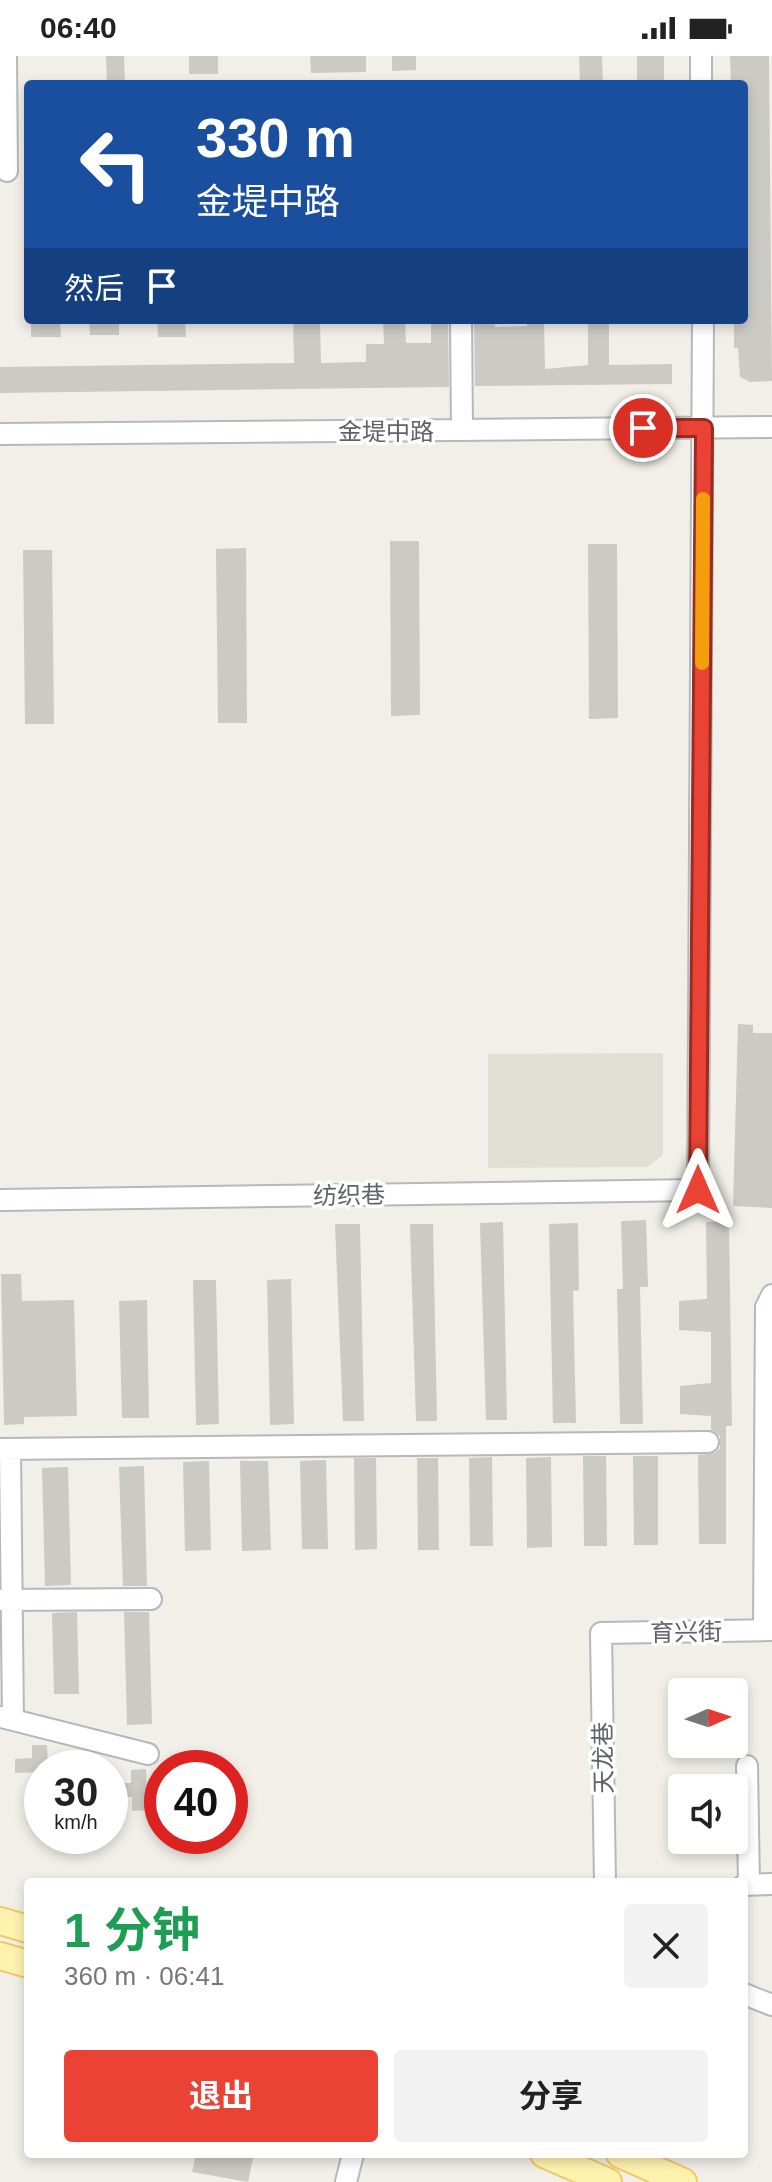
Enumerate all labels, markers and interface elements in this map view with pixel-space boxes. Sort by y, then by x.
text: 06:40 [40,11,117,44]
text: 330 m [196,106,355,169]
icon: left [64,112,168,216]
text: 金堤中路 [196,181,340,222]
icon: arrive [140,264,184,308]
text: 然后 [64,272,124,305]
pin [609,394,677,462]
icon: arrive [621,406,665,450]
street label: 金堤中路 [338,418,434,445]
position arrow [656,1148,740,1232]
street label: 纺织巷 [313,1181,385,1209]
street label: 育兴街 [650,1618,722,1646]
north arrow [668,1678,748,1758]
map controls [668,1678,748,1854]
street label: 天龙巷 [589,1722,617,1794]
speed limit sign: 40 [144,1750,248,1854]
text: 30 [54,1770,98,1814]
button: sound [668,1774,748,1854]
text: km/h [54,1811,98,1833]
text: 1 分钟 [64,1904,200,1957]
button: close [624,1904,708,1988]
text: 360 m · 06:41 [64,1961,224,1991]
button: 退出 [64,2050,378,2142]
button: 分享 [394,2050,708,2142]

